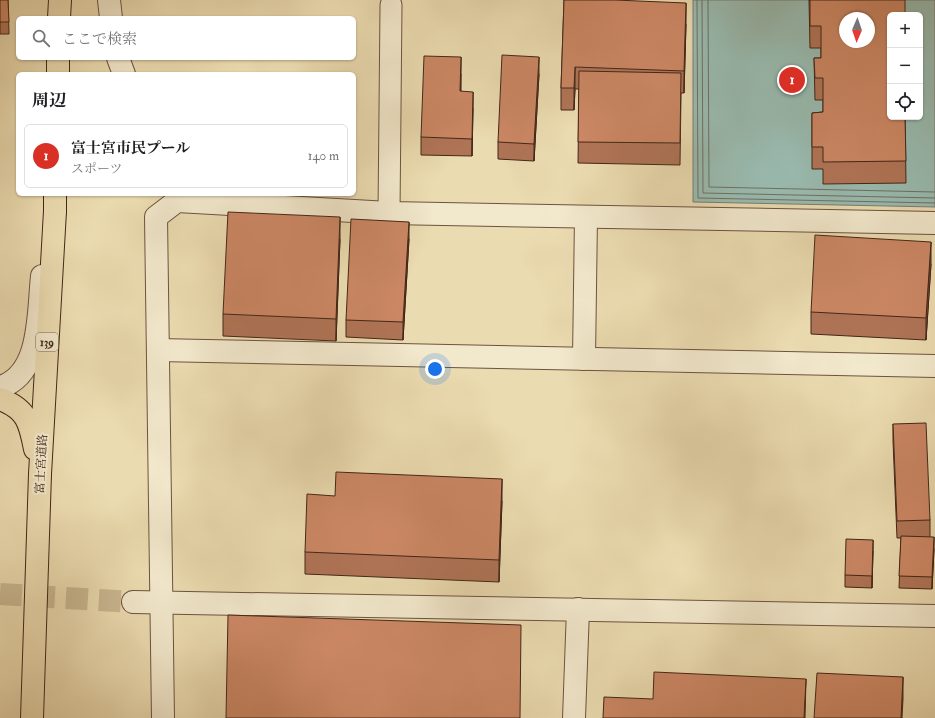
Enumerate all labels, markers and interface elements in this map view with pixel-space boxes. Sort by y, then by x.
north arrow [839,12,875,48]
map controls [887,12,923,120]
button: + [887,12,923,48]
search box [16,16,356,60]
icon: search [30,27,52,49]
text: ここで検索 [62,30,137,49]
button: − [887,48,923,84]
pin: 1 [779,65,805,95]
button: locate [887,84,923,120]
text: 周辺 [32,90,66,111]
text: 富士宮市民プール [71,139,190,158]
text: 1 [44,148,48,164]
text: 140 m [308,148,339,164]
text: スポーツ [71,161,122,177]
road number: 139 [36,333,58,351]
your location [425,359,445,379]
street label: 富士宮道路 [32,434,51,494]

